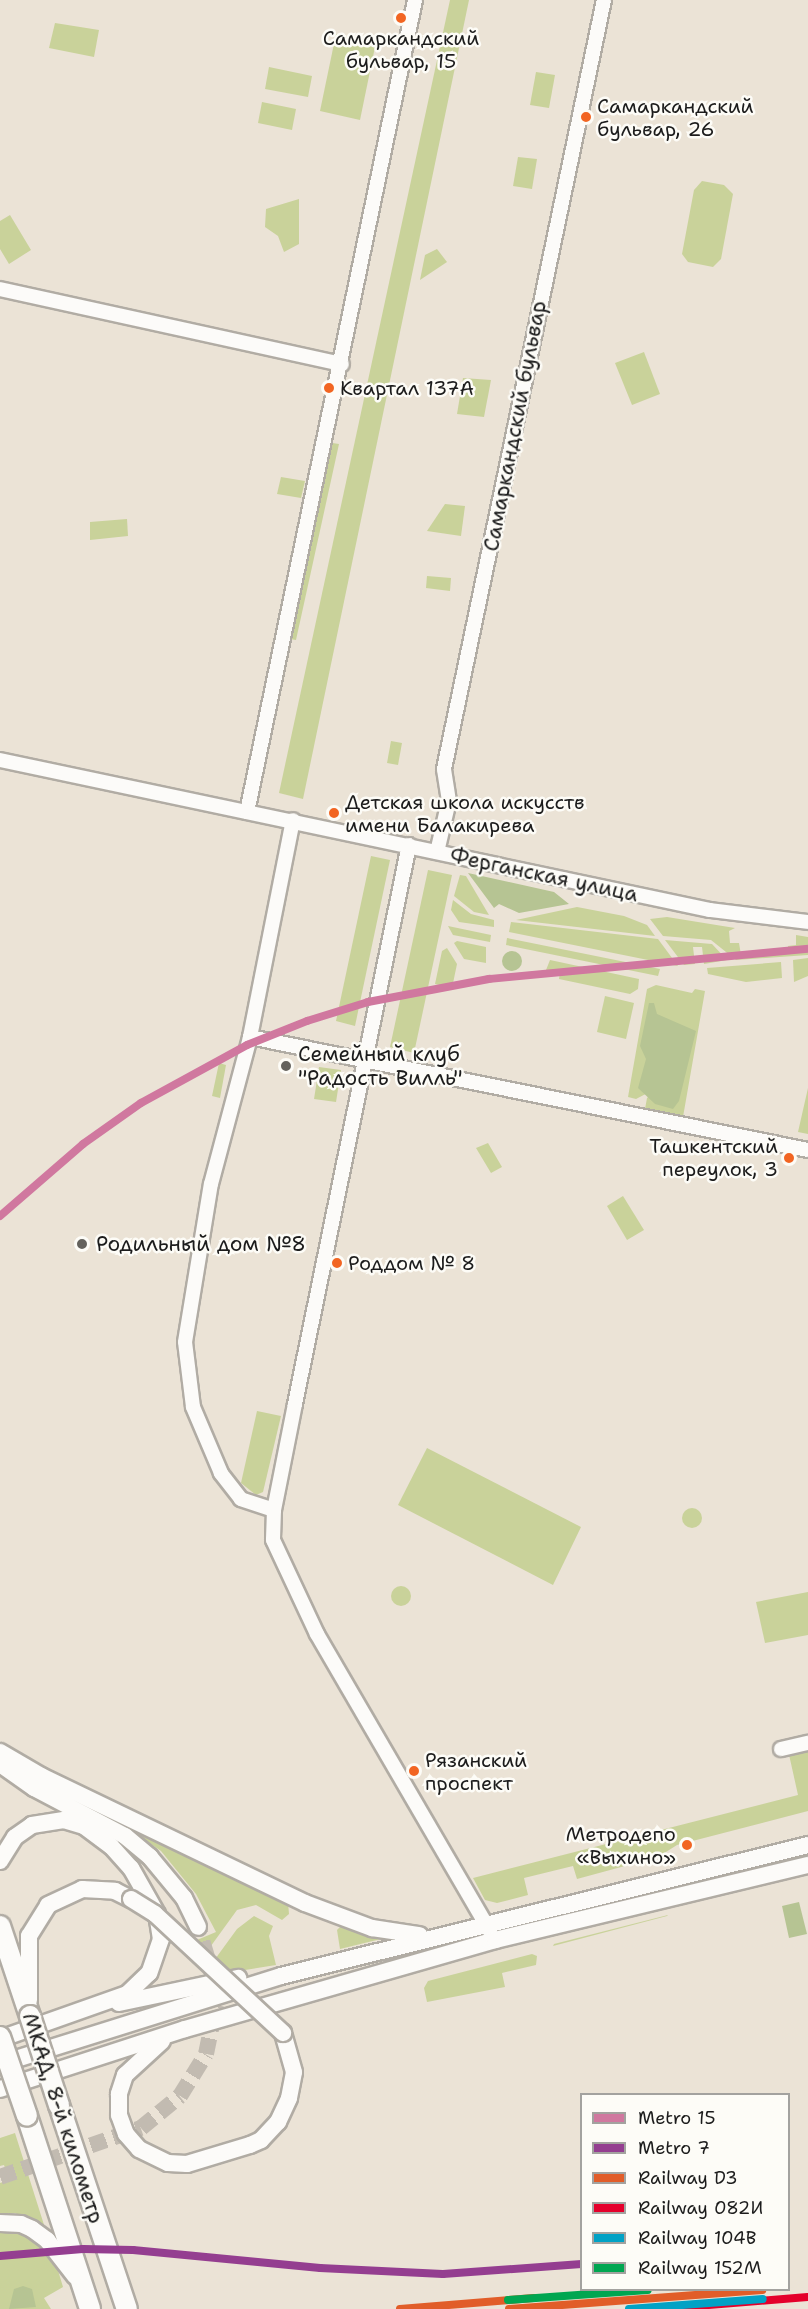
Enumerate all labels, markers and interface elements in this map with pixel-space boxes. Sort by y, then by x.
marker: Самаркандский бульвар, 15 [395,12,407,24]
place label: Самаркандский бульвар, 15 [323,27,479,74]
place label: Самаркандский бульвар, 26 [597,94,754,141]
marker: Самаркандский бульвар, 26 [580,111,592,123]
street label: Самаркандский бульвар [478,299,552,553]
place label: Квартал 137А [340,376,474,400]
marker: Квартал 137А [323,382,335,394]
place label: Детская школа искусств имени Балакирева [345,790,585,837]
marker: Детская школа искусств имени Балакирева [328,807,340,819]
street label: Ферганская улица [448,843,640,907]
place label: Семейный клуб "Радость Вилль" [298,1041,463,1091]
marker: Семейный клуб "Радость Вилль" [279,1059,293,1073]
place label: Ташкентский переулок, 3 [649,1134,778,1181]
marker: Ташкентский переулок, 3 [783,1152,795,1164]
place label: Родильный дом №8 [96,1231,306,1257]
marker: Родильный дом №8 [73,1235,91,1253]
place label: Роддом № 8 [348,1251,475,1275]
marker: Роддом № 8 [331,1257,343,1269]
place label: Рязанский проспект [425,1748,527,1795]
marker: Рязанский проспект [408,1765,420,1777]
place label: Метродепо «Выхино» [566,1822,676,1869]
marker: Метродепо «Выхино» [681,1839,693,1851]
street label: МКАД, 8-й километр [17,2010,109,2226]
legend [580,2093,790,2291]
text: Metro 15 [638,2106,716,2130]
text: Metro 7 [638,2136,710,2160]
text: Railway D3 [638,2166,738,2190]
text: Railway 082И [638,2196,763,2220]
text: Railway 104В [638,2226,756,2250]
text: Railway 152М [638,2256,762,2280]

